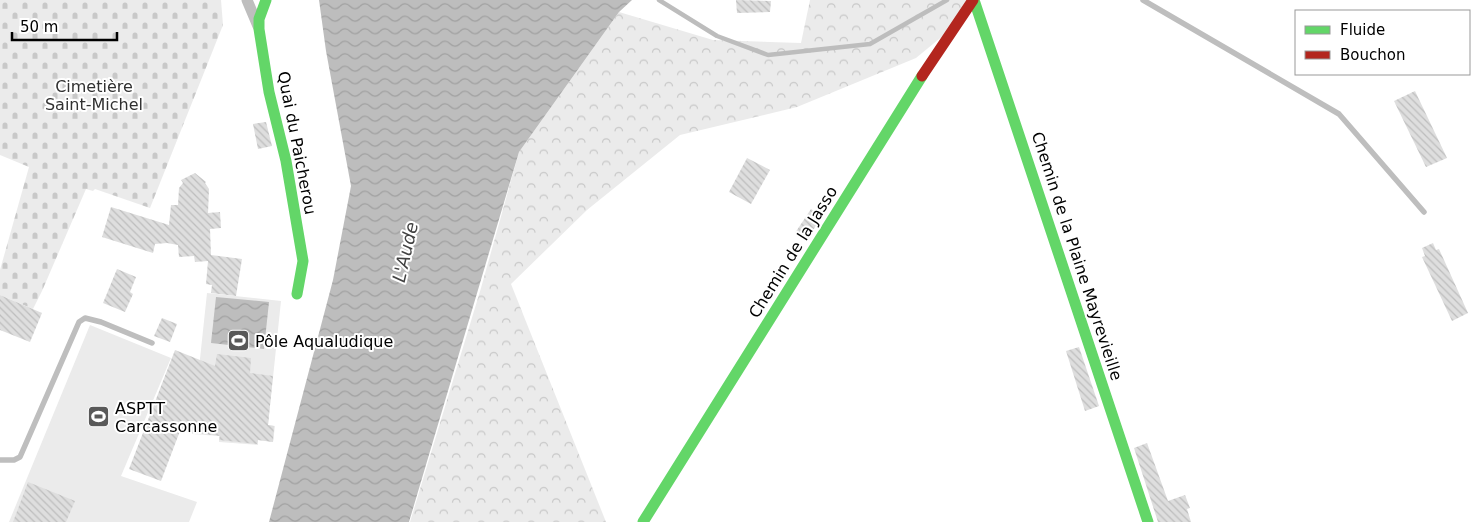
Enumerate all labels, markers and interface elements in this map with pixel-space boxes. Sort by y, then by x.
scale bar [12,10,118,42]
legend [1295,10,1470,75]
text: 50 m [20,18,58,36]
text: Fluide [1340,21,1385,39]
text: Bouchon [1340,46,1405,64]
street label: Quai du Paicherou [274,70,320,216]
park label: Cimetière Saint-Michel [45,77,143,114]
street label: Chemin de la Plaine Mayrevieille [1028,129,1126,383]
street label: Chemin de la Jasso [745,183,841,321]
water label: L'Aude [388,220,422,284]
sports icon: Pôle Aqualudique [227,329,251,353]
place label: Pôle Aqualudique [255,332,393,351]
place label: ASPTT Carcassonne [115,399,217,436]
sports icon: ASPTT Carcassonne [87,405,111,429]

